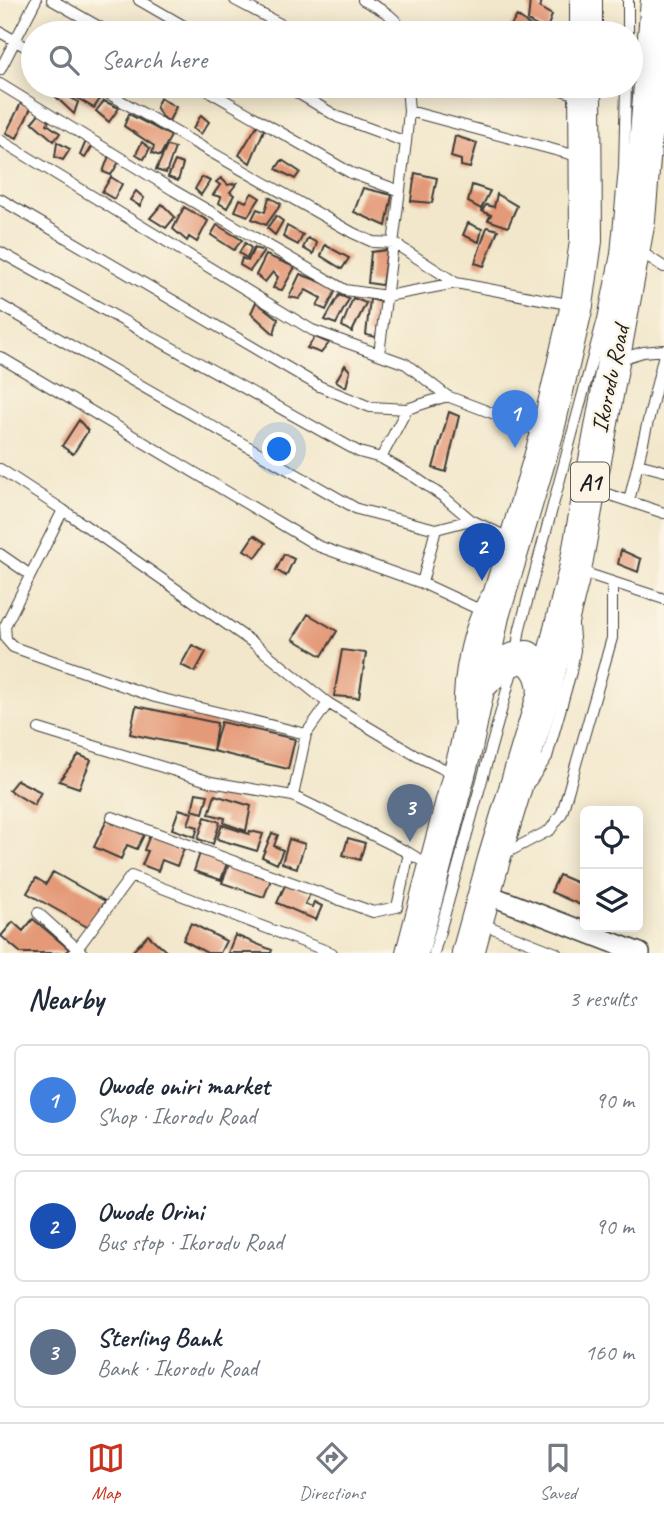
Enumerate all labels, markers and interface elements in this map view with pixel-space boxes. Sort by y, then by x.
search box [21,21,643,98]
icon: search [45,41,83,79]
text: Search here [101,43,207,76]
street label: Ikorodu Road [584,319,637,435]
pin: 1 [492,390,538,448]
your location [262,432,296,466]
road number: A1 [571,462,609,502]
pin: 2 [459,523,505,581]
pin: 3 [387,784,433,842]
map controls [580,806,643,932]
button: locate [580,806,643,869]
button: layers [580,869,643,932]
text: Nearby [28,980,104,1018]
text: 3 results [569,984,636,1013]
text: Owode oniri market [97,1069,269,1102]
text: 1 [48,1086,58,1115]
text: 90 m [595,1086,634,1115]
text: Shop · Ikorodu Road [97,1102,256,1131]
text: Owode Orini [97,1195,203,1228]
text: 2 [48,1212,58,1241]
text: 90 m [595,1212,634,1241]
text: Bus stop · Ikorodu Road [97,1228,283,1257]
text: Sterling Bank [97,1321,221,1354]
text: 3 [48,1338,58,1367]
text: 160 m [585,1338,634,1367]
text: Bank · Ikorodu Road [97,1354,258,1383]
tab: Map [87,1439,125,1505]
tab: Directions [299,1439,365,1505]
tab: Saved [539,1439,577,1505]

